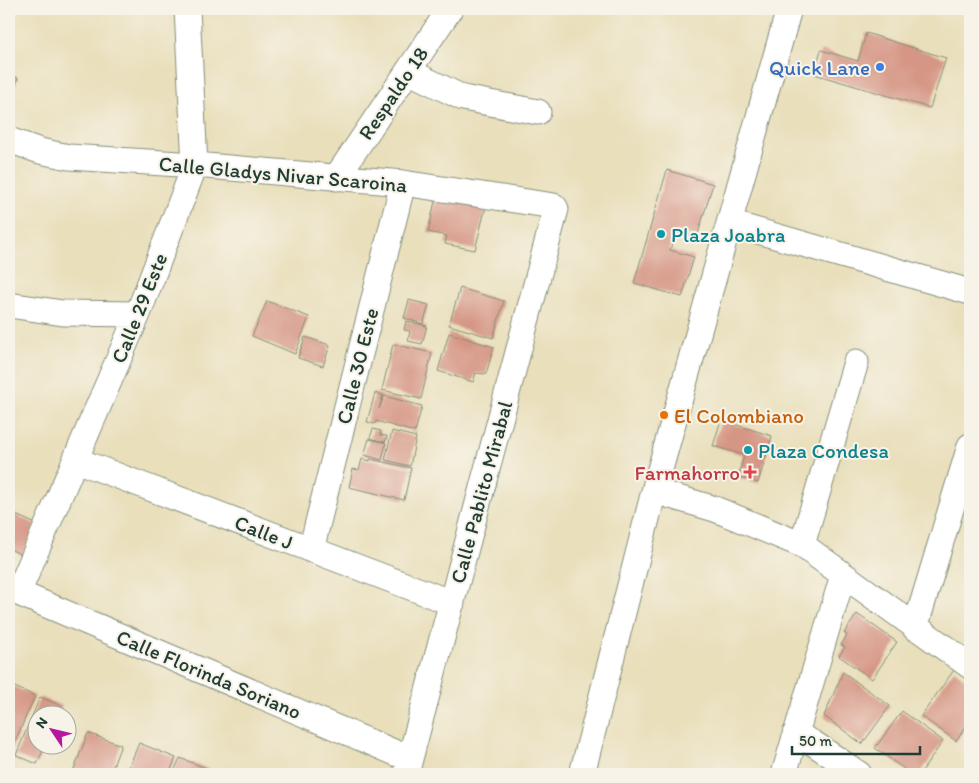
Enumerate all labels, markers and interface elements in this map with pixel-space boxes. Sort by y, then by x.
street label: Respaldo 18 [353,42,433,144]
place label: Quick Lane [769,55,870,80]
marker: Quick Lane [874,61,886,73]
street label: Calle Gladys Nivar Scaroina [158,151,408,197]
place label: Plaza Joabra [671,222,785,247]
marker: Plaza Joabra [655,228,667,240]
street label: Calle 29 Este [106,249,172,367]
street label: Calle 30 Este [330,305,384,427]
street label: Calle Pablito Mirabal [445,398,517,586]
place label: El Colombiano [674,403,804,428]
marker: El Colombiano [658,409,670,421]
place label: Plaza Condesa [758,438,889,463]
marker: Plaza Condesa [742,444,754,456]
place label: Farmahorro [635,460,740,485]
marker: Farmahorro [744,466,756,478]
street label: Calle J [231,509,297,555]
street label: Calle Florinda Soriano [113,624,305,724]
north arrow [28,706,78,756]
text: N [32,714,51,732]
scale bar [792,723,919,755]
text: 50 m [799,732,832,750]

